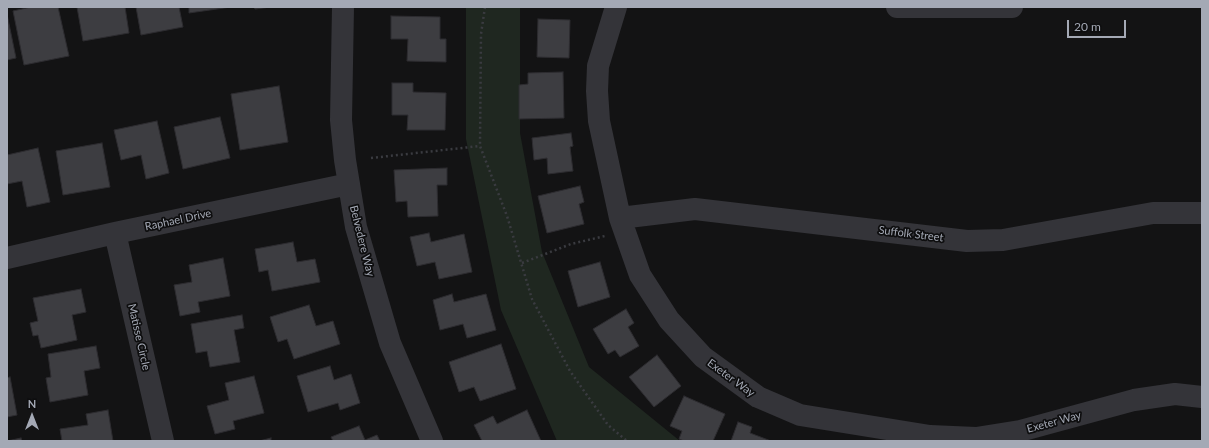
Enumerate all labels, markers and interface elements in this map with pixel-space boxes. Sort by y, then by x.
scale bar [1069,12,1128,38]
text: 20 m [1074,19,1101,34]
street label: Belvedere Way [347,204,377,278]
street label: Raphael Drive [144,207,212,233]
street label: Suffolk Street [878,223,944,245]
street label: Matisse Circle [125,302,153,372]
street label: Exeter Way [705,356,757,400]
north arrow [12,396,52,436]
text: N [28,397,36,410]
street label: Exeter Way [1025,408,1083,436]

